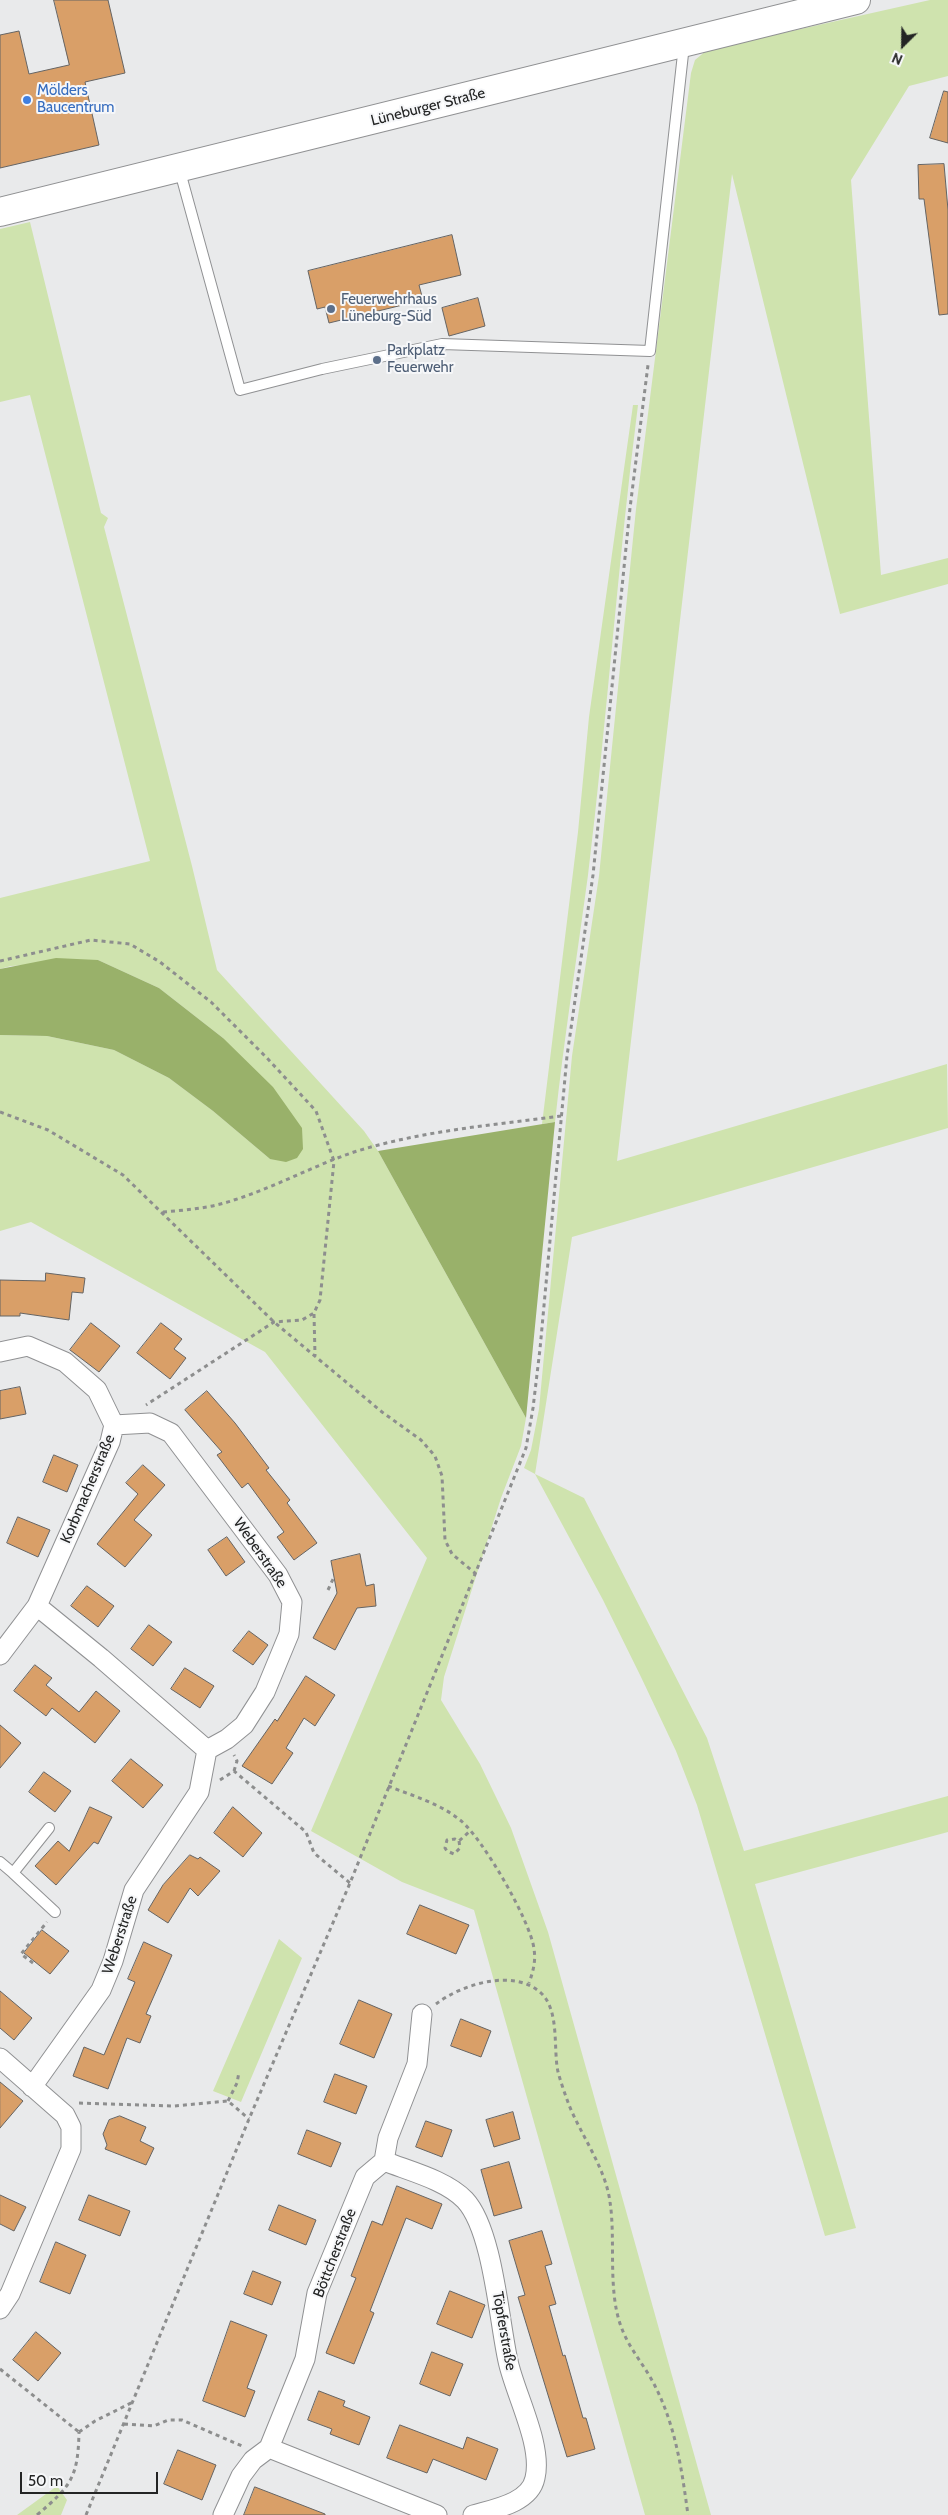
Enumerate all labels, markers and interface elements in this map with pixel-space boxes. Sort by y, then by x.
north arrow [878,20,928,70]
text: N [889,49,905,69]
place label: Mölders Baucentrum [37,82,114,117]
street label: Lüneburger Straße [369,84,487,130]
marker: Mölders Baucentrum [21,94,33,106]
place label: Feuerwehrhaus Lüneburg-Süd [341,291,437,326]
marker: Feuerwehrhaus Lüneburg-Süd [325,303,337,315]
place label: Parkplatz Feuerwehr [387,342,453,377]
marker: Parkplatz Feuerwehr [371,354,383,366]
street label: Korbmacherstraße [57,1432,119,1546]
street label: Weberstraße [229,1515,291,1591]
street label: Weberstraße [99,1894,141,1976]
street label: Böttcherstraße [310,2206,360,2300]
street label: Töpferstraße [488,2290,520,2372]
scale bar [22,2462,160,2494]
text: 50 m [28,2472,63,2490]

